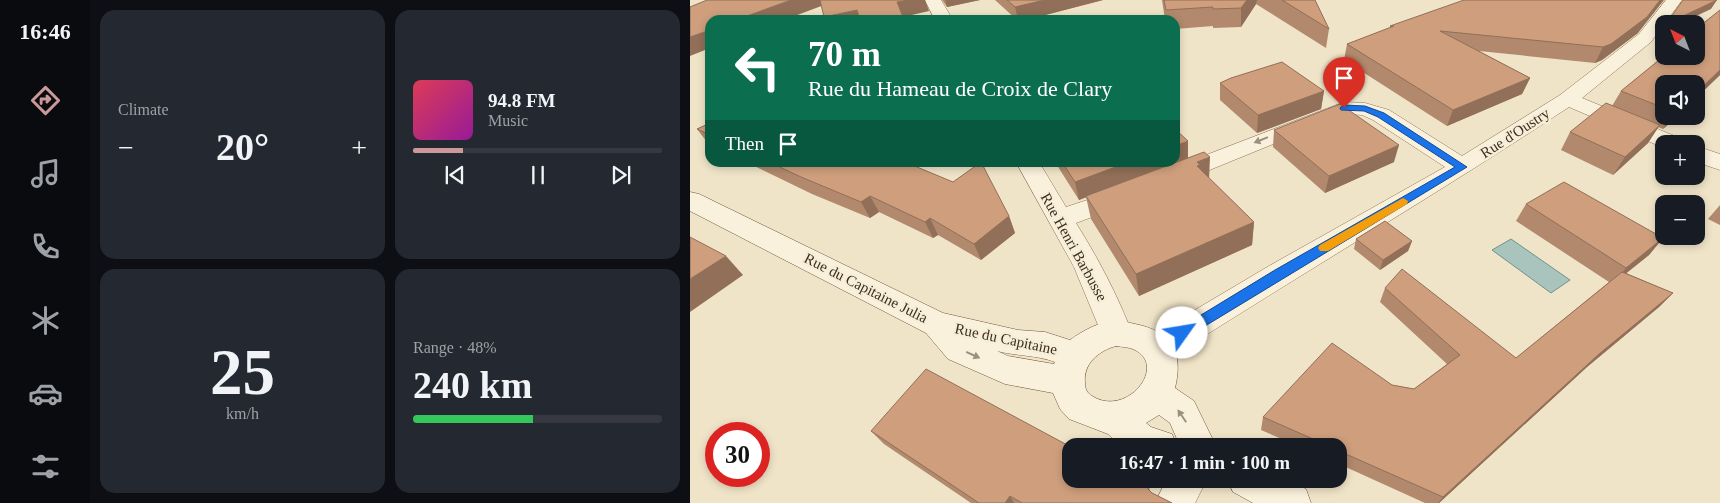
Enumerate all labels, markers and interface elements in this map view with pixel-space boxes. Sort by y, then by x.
north arrow [1655,15,1705,65]
map controls [1655,15,1705,245]
text: 16:46 [19,19,71,44]
icon: left [725,35,790,100]
text: 70 m [808,35,881,74]
pin [1323,57,1365,108]
icon: arrive [1330,64,1358,92]
button: sound [1655,75,1705,125]
text: Rue du Hameau de Croix de Clary [808,76,1112,101]
icon: directions [28,83,63,118]
text: 94.8 FM [488,90,556,111]
text: Climate [118,101,169,118]
street label: Rue d'Oustry [1478,105,1553,161]
text: Music [488,112,528,129]
text: 20° [216,126,269,168]
icon: arrive [774,130,802,158]
text: − [118,132,134,163]
text: + [351,132,367,163]
text: Then [725,133,764,154]
button: + [1655,135,1705,185]
one-way arrow [1254,137,1268,145]
icon: music [28,156,63,191]
icon: previous [441,161,469,189]
icon: pause [524,161,552,189]
icon: next [607,161,635,189]
street label: Rue Henri Barbusse [1038,190,1110,304]
button: − [1655,195,1705,245]
icon: phone [28,229,63,264]
street label: Rue du Capitaine Julia [802,250,931,326]
icon: climate [28,303,63,338]
position arrow [1155,306,1207,358]
street label: Rue du Capitaine [953,320,1059,358]
text: 25 [210,336,275,408]
text: Range · 48% [413,339,497,356]
one-way arrow [966,352,980,360]
text: 240 km [413,364,532,406]
icon: car [28,376,63,411]
text: km/h [226,405,259,422]
one-way arrow [1178,409,1187,423]
speed limit sign: 30 [705,422,770,487]
icon: filters [28,449,63,484]
text: 16:47 · 1 min · 100 m [1119,452,1290,473]

